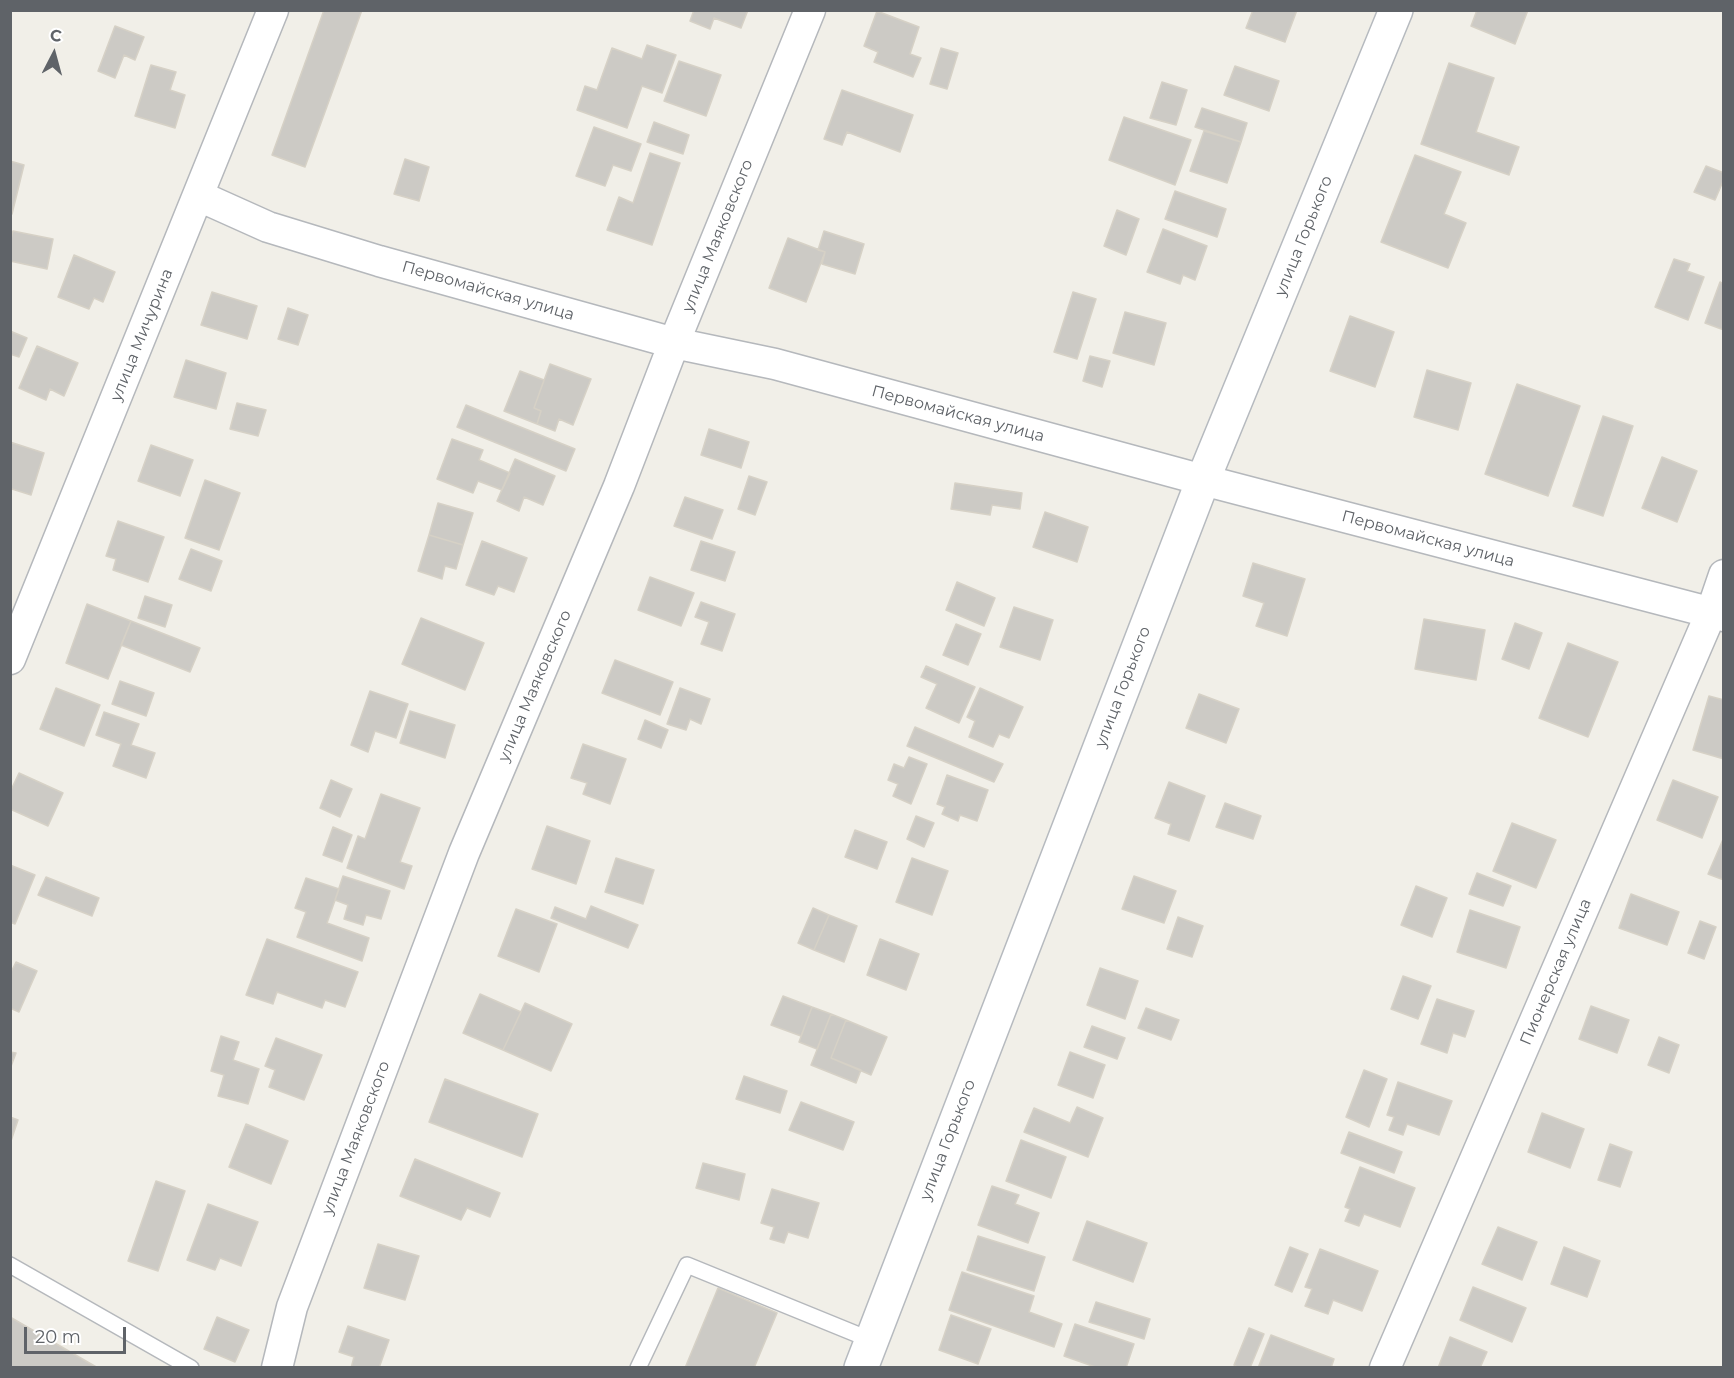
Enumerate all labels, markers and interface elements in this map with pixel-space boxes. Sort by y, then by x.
north arrow [24,24,84,84]
text: С [49,26,63,46]
street label: улица Маяковского [679,157,757,315]
street label: улица Горького [1271,173,1337,299]
street label: Первомайская улица [400,257,576,325]
street label: улица Мичурина [107,266,177,404]
street label: Первомайская улица [869,382,1047,446]
street label: Первомайская улица [1339,507,1517,571]
street label: улица Маяковского [494,607,576,765]
street label: улица Горького [1091,624,1155,750]
street label: Пионерская улица [1516,896,1596,1048]
street label: улица Маяковского [318,1058,394,1218]
street label: улица Горького [916,1077,980,1203]
scale bar [27,1315,129,1353]
text: 20 m [35,1326,81,1348]

